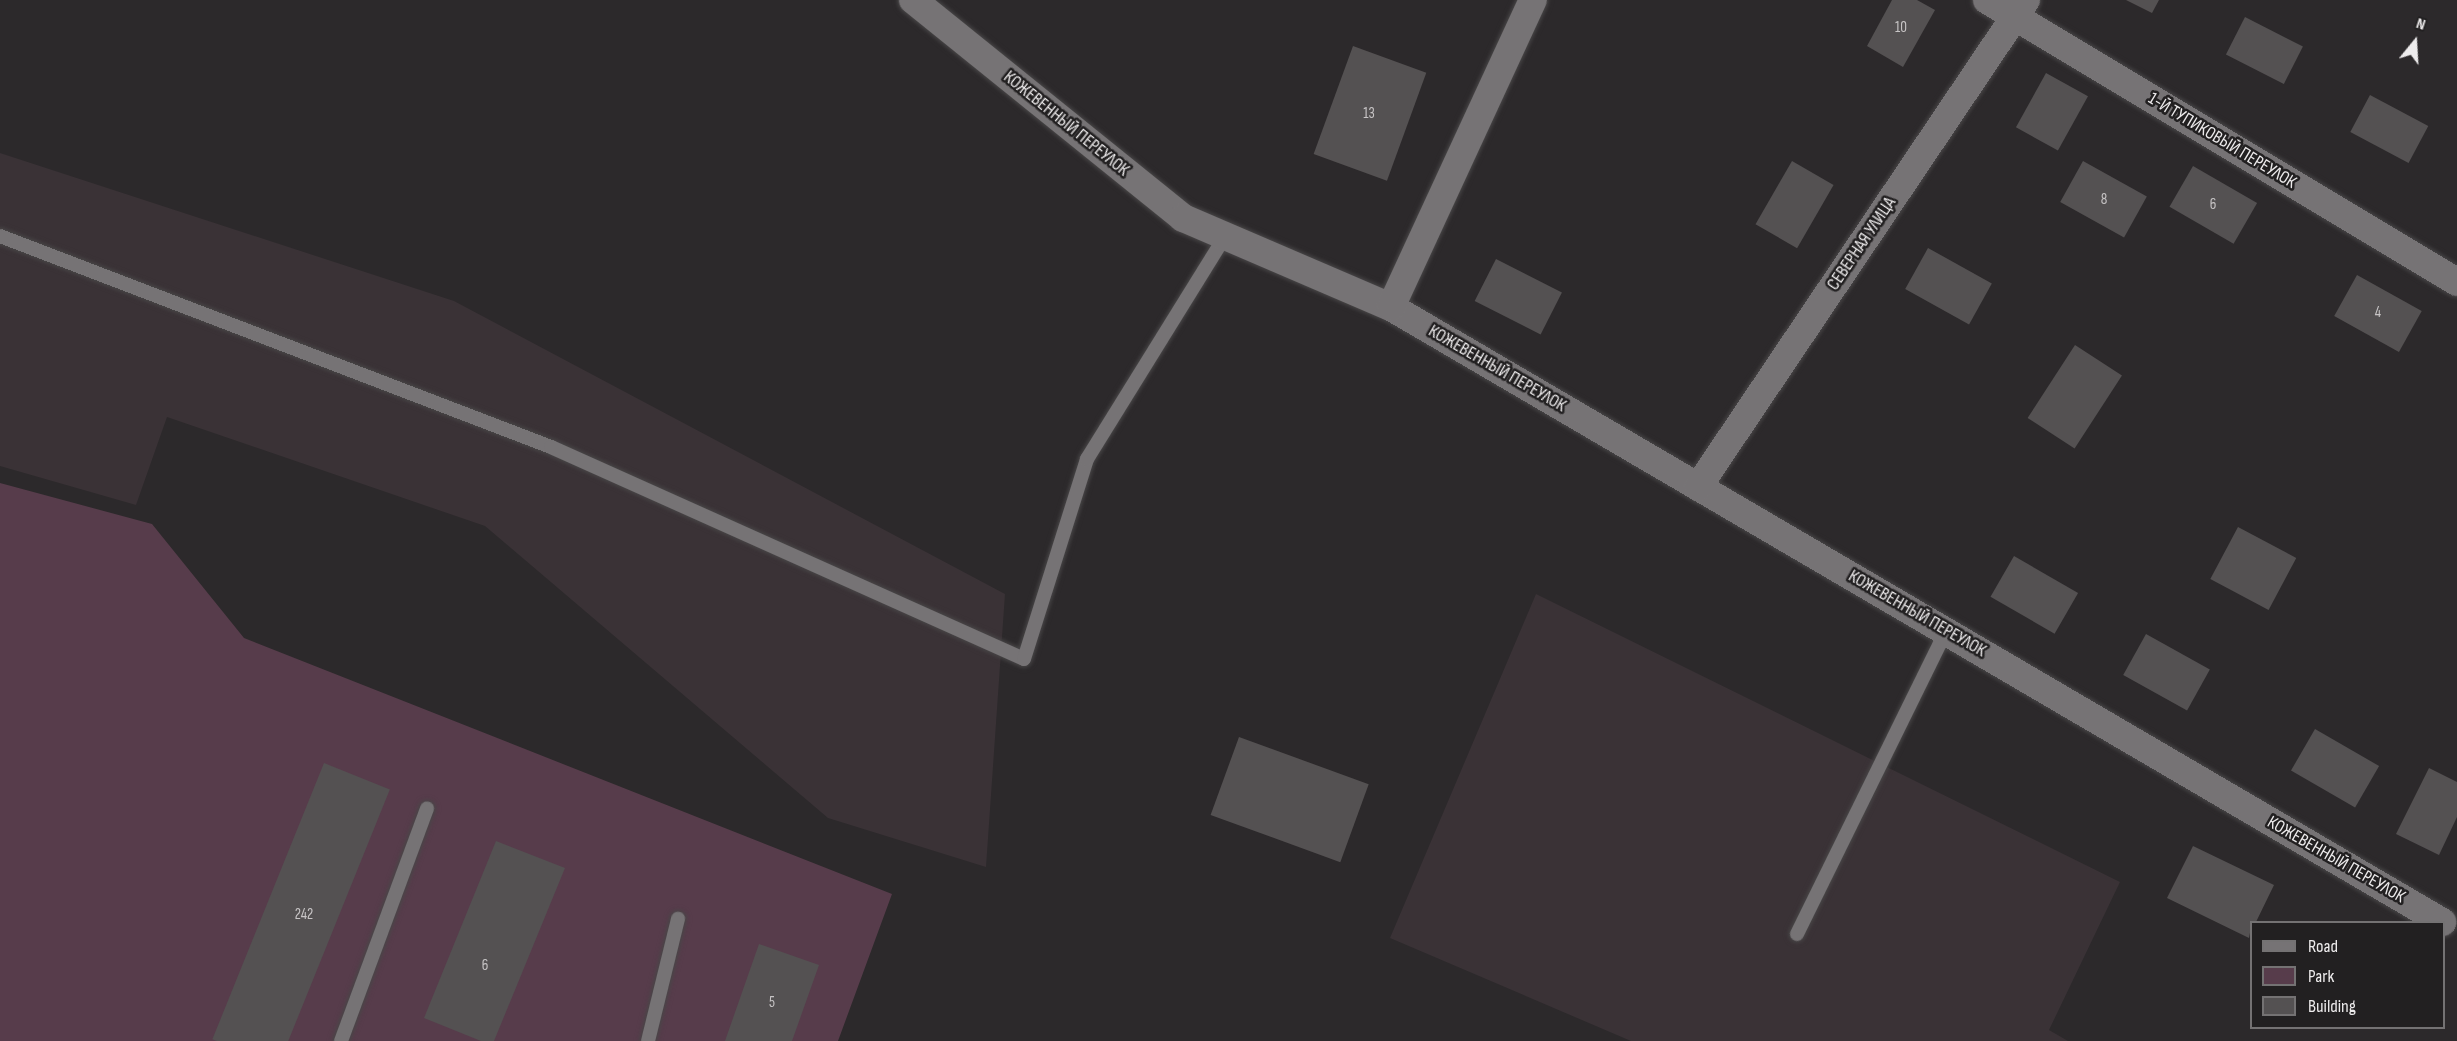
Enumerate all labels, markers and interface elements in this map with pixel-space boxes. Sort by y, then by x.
north arrow [2385,12,2445,72]
text: N [2414,14,2428,35]
house number: 10 [1895,19,1907,37]
street label: КОЖЕВЕННЫЙ ПЕРЕУЛОК [999,67,1133,181]
street label: 1-Й ТУПИКОВЫЙ ПЕРЕУЛОК [2144,88,2300,194]
house number: 13 [1363,105,1375,123]
house number: 8 [2101,191,2107,209]
street label: СЕВЕРНАЯ УЛИЦА [1823,193,1901,295]
house number: 6 [2210,196,2216,214]
house number: 4 [2375,304,2381,322]
street label: КОЖЕВЕННЫЙ ПЕРЕУЛОК [1424,321,1570,417]
street label: КОЖЕВЕННЫЙ ПЕРЕУЛОК [1844,566,1990,662]
street label: КОЖЕВЕННЫЙ ПЕРЕУЛОК [2263,812,2409,908]
house number: 242 [295,906,313,924]
legend [2250,921,2445,1029]
text: Road [2308,936,2338,957]
house number: 6 [482,957,488,975]
text: Park [2308,966,2334,987]
house number: 5 [769,994,775,1012]
text: Building [2308,996,2356,1017]

